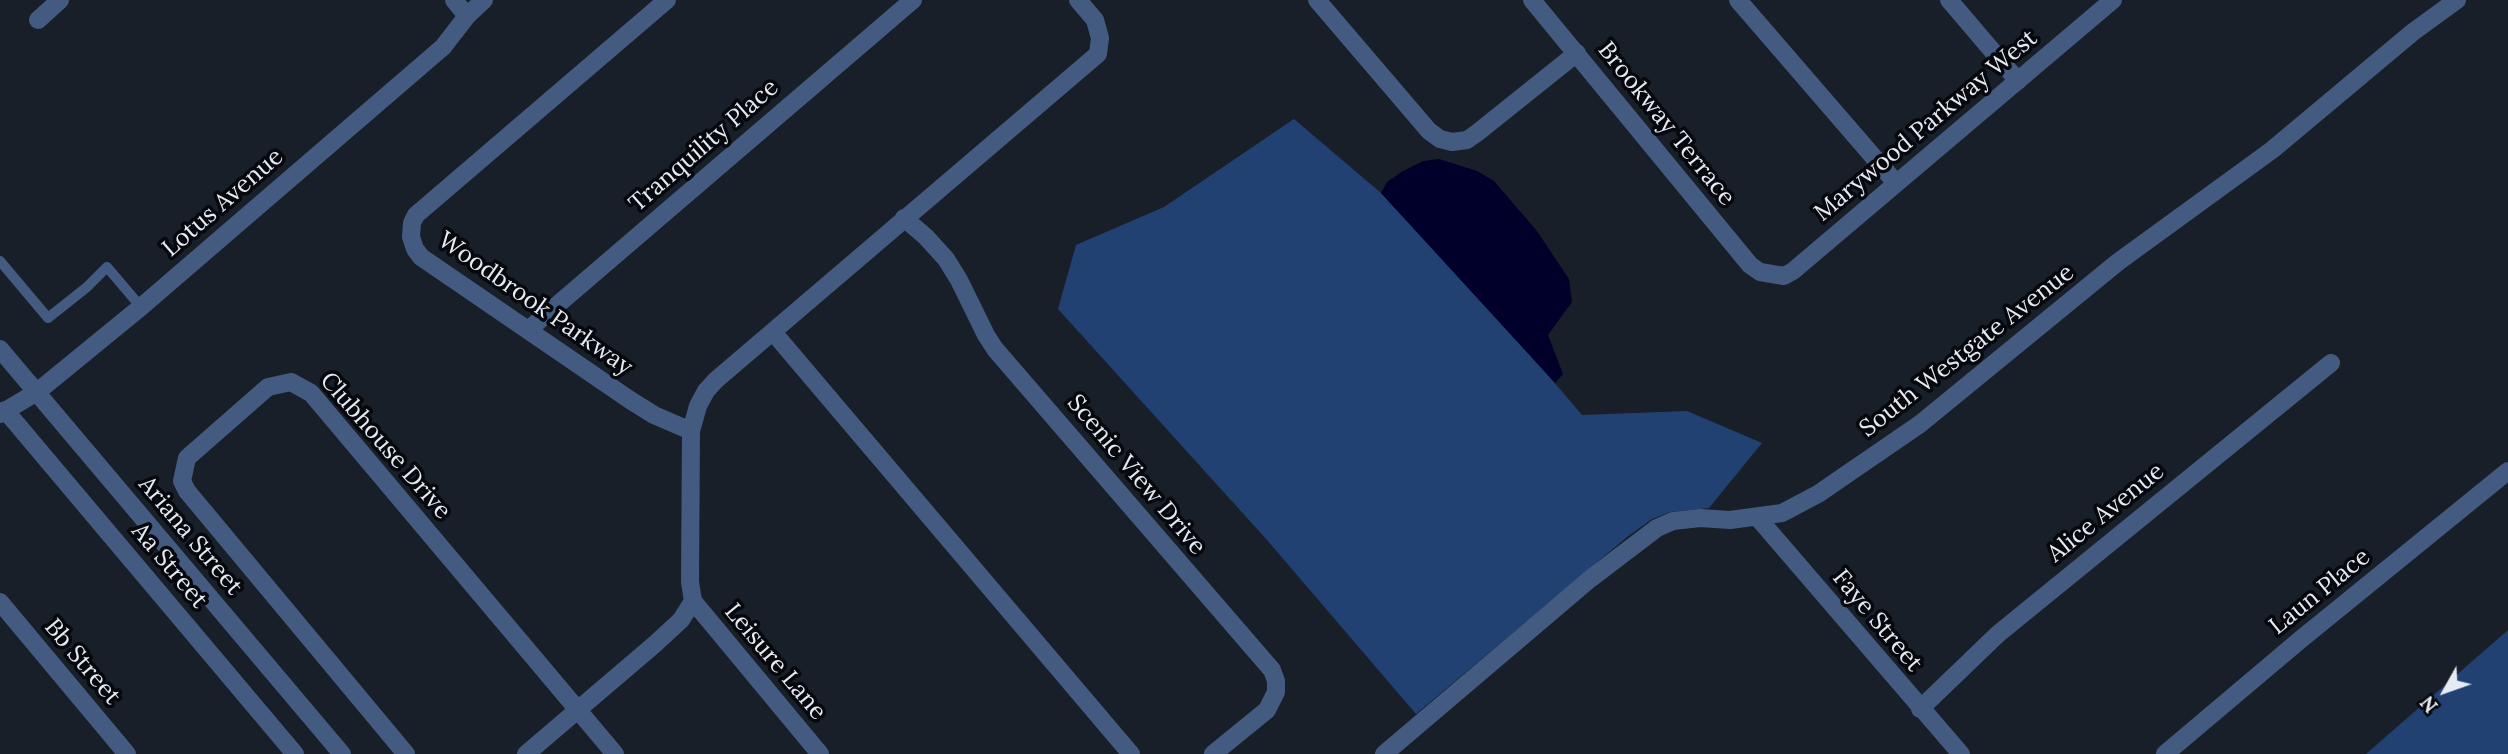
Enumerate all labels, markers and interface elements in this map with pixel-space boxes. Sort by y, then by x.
street label: Marywood Parkway West [1809,24,2043,228]
street label: Brookway Terrace [1591,36,1741,212]
street label: Tranquility Place [624,73,784,219]
street label: Lotus Avenue [157,143,289,263]
street label: Woodbrook Parkway [432,226,638,382]
street label: South Westgate Avenue [1854,258,2080,444]
street label: Clubhouse Drive [314,367,456,525]
street label: Scenic View Drive [1061,389,1211,561]
street label: Alice Avenue [2042,457,2170,569]
street label: Ariana Street [132,471,248,601]
street label: Aa Street [125,518,213,614]
street label: Laun Place [2264,543,2376,641]
street label: Faye Street [1826,564,1928,678]
street label: Leisure Lane [718,598,832,726]
street label: Bb Street [38,613,126,711]
north arrow [2410,656,2480,726]
text: N [2415,691,2443,718]

